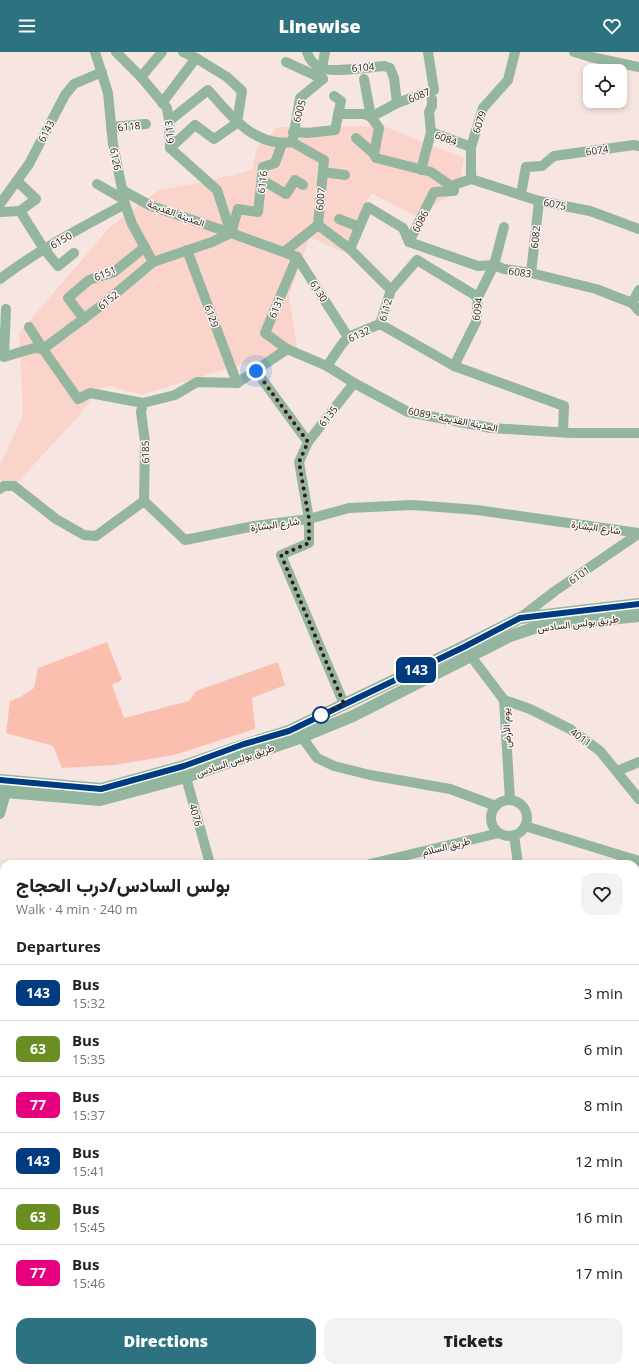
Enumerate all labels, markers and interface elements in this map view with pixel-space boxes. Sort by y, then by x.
text: Linewise [278,14,361,38]
icon: menu [16,15,38,37]
icon: heart [601,15,623,37]
street label: 6104 [351,59,375,75]
map controls [583,64,627,108]
button: locate [583,64,627,108]
street label: 6087 [406,84,432,106]
street label: 6005 [289,98,309,124]
street label: 6079 [469,109,489,135]
street label: 6143 [35,117,58,144]
street label: 6118 [117,118,141,134]
street label: 6113 [161,120,177,144]
street label: 6084 [433,128,459,148]
street label: 6074 [585,141,610,159]
street label: 6126 [107,146,125,172]
street label: 6116 [254,170,270,194]
street label: 6007 [312,187,328,211]
street label: 6075 [542,195,568,213]
street label: المدينة القديمة [145,196,207,230]
street label: 6086 [409,207,432,234]
street label: 6082 [527,225,543,249]
street label: 6150 [48,228,75,252]
street label: 6151 [92,262,118,284]
street label: 6083 [508,263,533,281]
street label: 6130 [307,278,331,305]
street label: 6152 [95,287,122,313]
street label: 6131 [265,294,287,320]
street label: 6094 [468,296,486,321]
street label: 6112 [375,297,395,323]
street label: 6129 [202,303,223,329]
street label: 6132 [346,323,373,345]
your location [246,361,266,381]
street label: 6135 [315,402,341,429]
street label: المدينة القديمة - 6089 [407,403,499,435]
street label: 6185 [138,440,152,464]
street label: شارع البشارة [249,514,301,534]
street label: شارع البشارة [570,517,622,537]
street label: 6101 [566,563,592,587]
street label: طريق بولس السادس [536,611,620,635]
line badge: 143 [393,657,439,683]
text: 143 [404,660,428,679]
unlabelled marker [312,706,330,724]
street label: يوم الأرض [498,707,514,748]
street label: 4011 [568,725,594,749]
street label: طريق بولس السادس [194,740,276,780]
street label: 4076 [186,802,206,828]
street label: طريق السلام [420,833,472,859]
text: بولس السادس/درب الحجاج [16,872,230,898]
button: heart [581,873,623,915]
text: Walk · 4 min · 240 m [16,900,138,918]
text: Departures [16,936,101,956]
text: Bus [72,974,99,994]
text: 143 [26,983,50,1002]
text: 3 min [584,983,623,1003]
text: 15:32 [72,994,105,1012]
text: Bus [72,1030,99,1050]
text: 63 [30,1039,46,1058]
text: 6 min [584,1039,623,1059]
text: 15:35 [72,1050,105,1068]
text: Bus [72,1086,99,1106]
text: 77 [30,1095,46,1114]
text: 8 min [584,1095,623,1115]
text: 15:37 [72,1106,105,1124]
text: Bus [72,1142,99,1162]
text: 143 [26,1151,50,1170]
text: 12 min [575,1151,623,1171]
text: 15:41 [72,1162,105,1180]
text: Bus [72,1198,99,1218]
text: 63 [30,1207,46,1226]
text: 16 min [575,1207,623,1227]
text: 15:45 [72,1218,105,1236]
text: Bus [72,1254,99,1274]
text: 77 [30,1263,46,1282]
text: 17 min [575,1263,623,1283]
text: 15:46 [72,1274,105,1292]
button: Directions [16,1318,316,1364]
button: Tickets [324,1318,623,1364]

